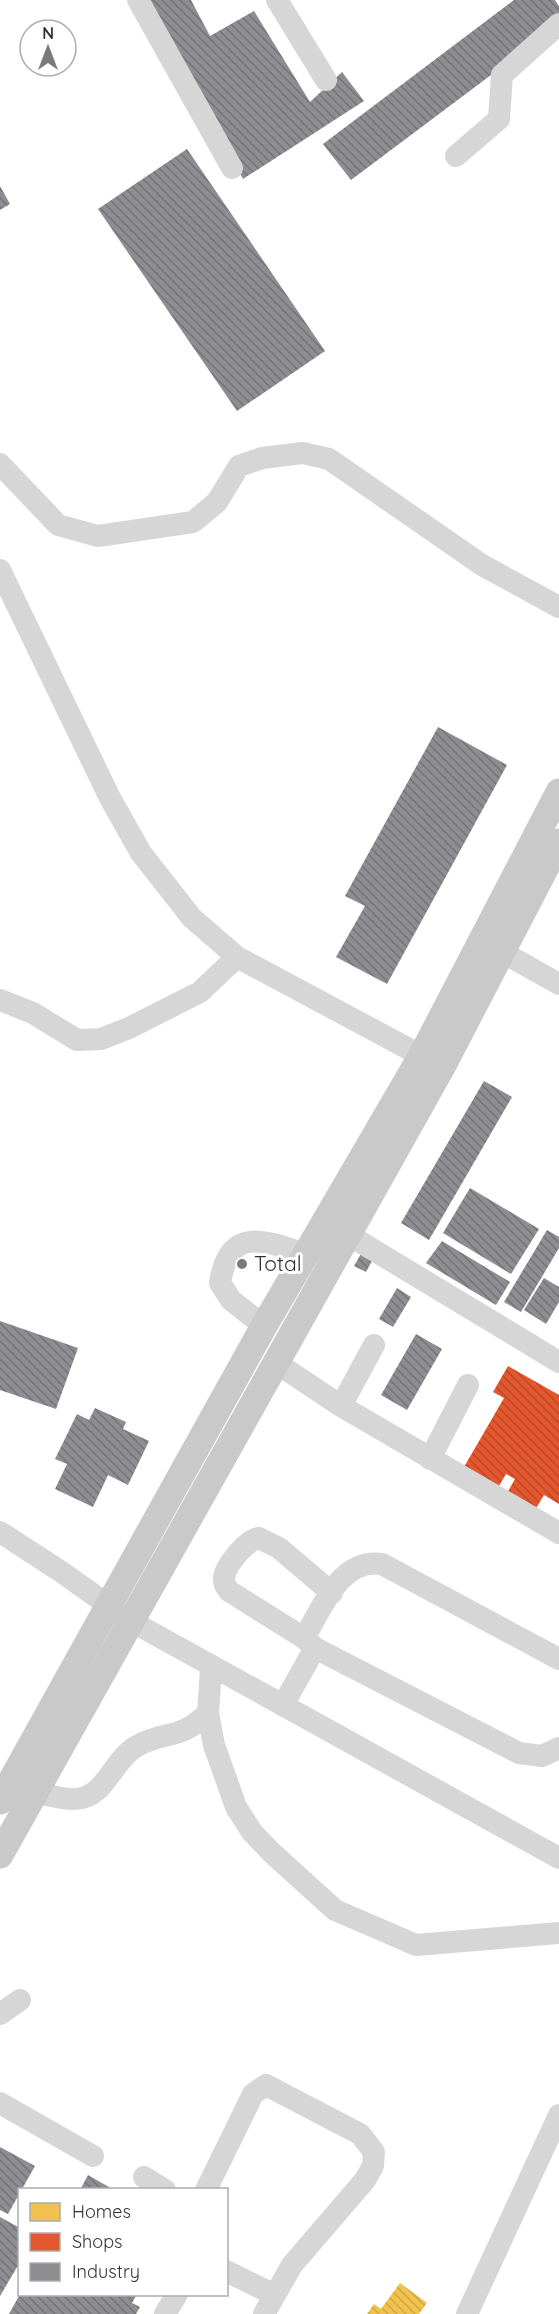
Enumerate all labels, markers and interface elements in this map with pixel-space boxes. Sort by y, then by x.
north arrow [18,18,78,78]
text: N [42,23,54,43]
place label: Total [254,1250,302,1276]
marker: Total [235,1257,249,1271]
legend [18,2188,228,2296]
text: Homes [72,2200,131,2223]
text: Shops [72,2230,123,2253]
text: Industry [72,2260,140,2283]

